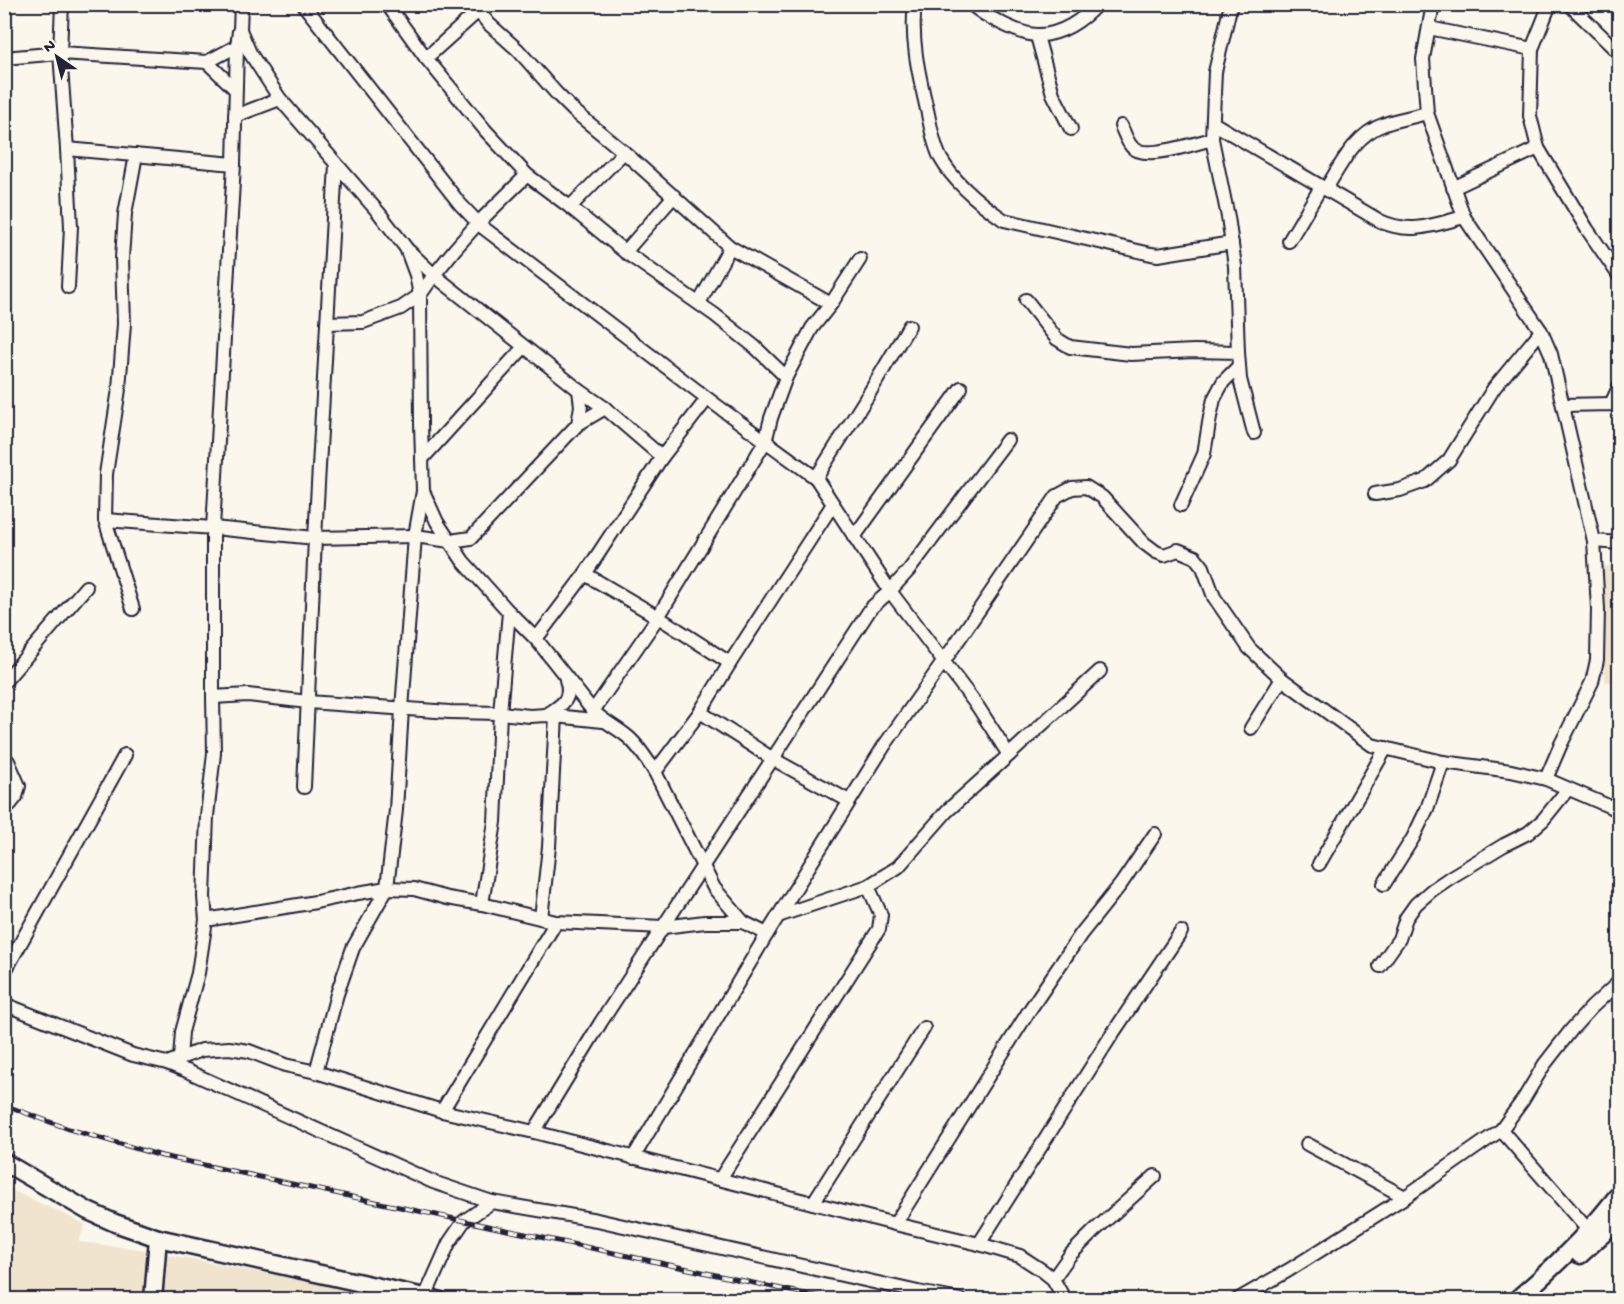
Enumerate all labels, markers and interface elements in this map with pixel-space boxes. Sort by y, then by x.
north arrow [27,27,87,87]
text: N [41,36,61,58]

